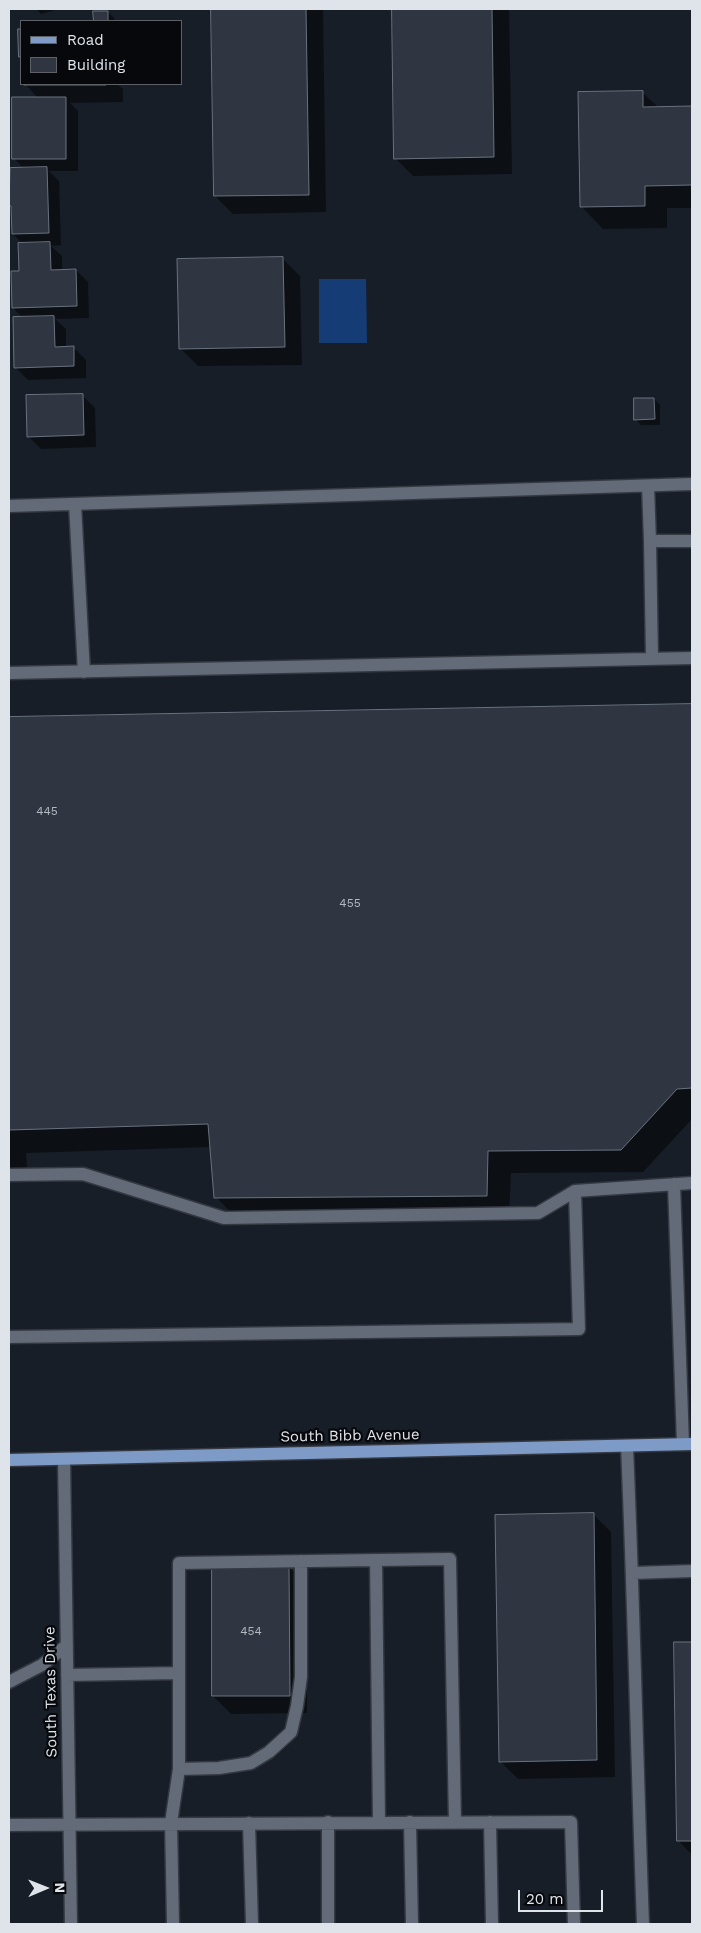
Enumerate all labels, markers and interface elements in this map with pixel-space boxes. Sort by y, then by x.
legend [20,20,182,85]
text: Road [67,31,104,49]
text: Building [67,56,125,74]
house number: 445 [36,804,58,818]
house number: 455 [339,896,361,910]
street label: South Bibb Avenue [280,1426,420,1446]
house number: 454 [240,1624,262,1638]
street label: South Texas Drive [41,1626,61,1758]
north arrow [20,1863,70,1913]
scale bar [521,1880,606,1912]
text: N [52,1882,68,1893]
text: 20 m [526,1890,564,1908]

